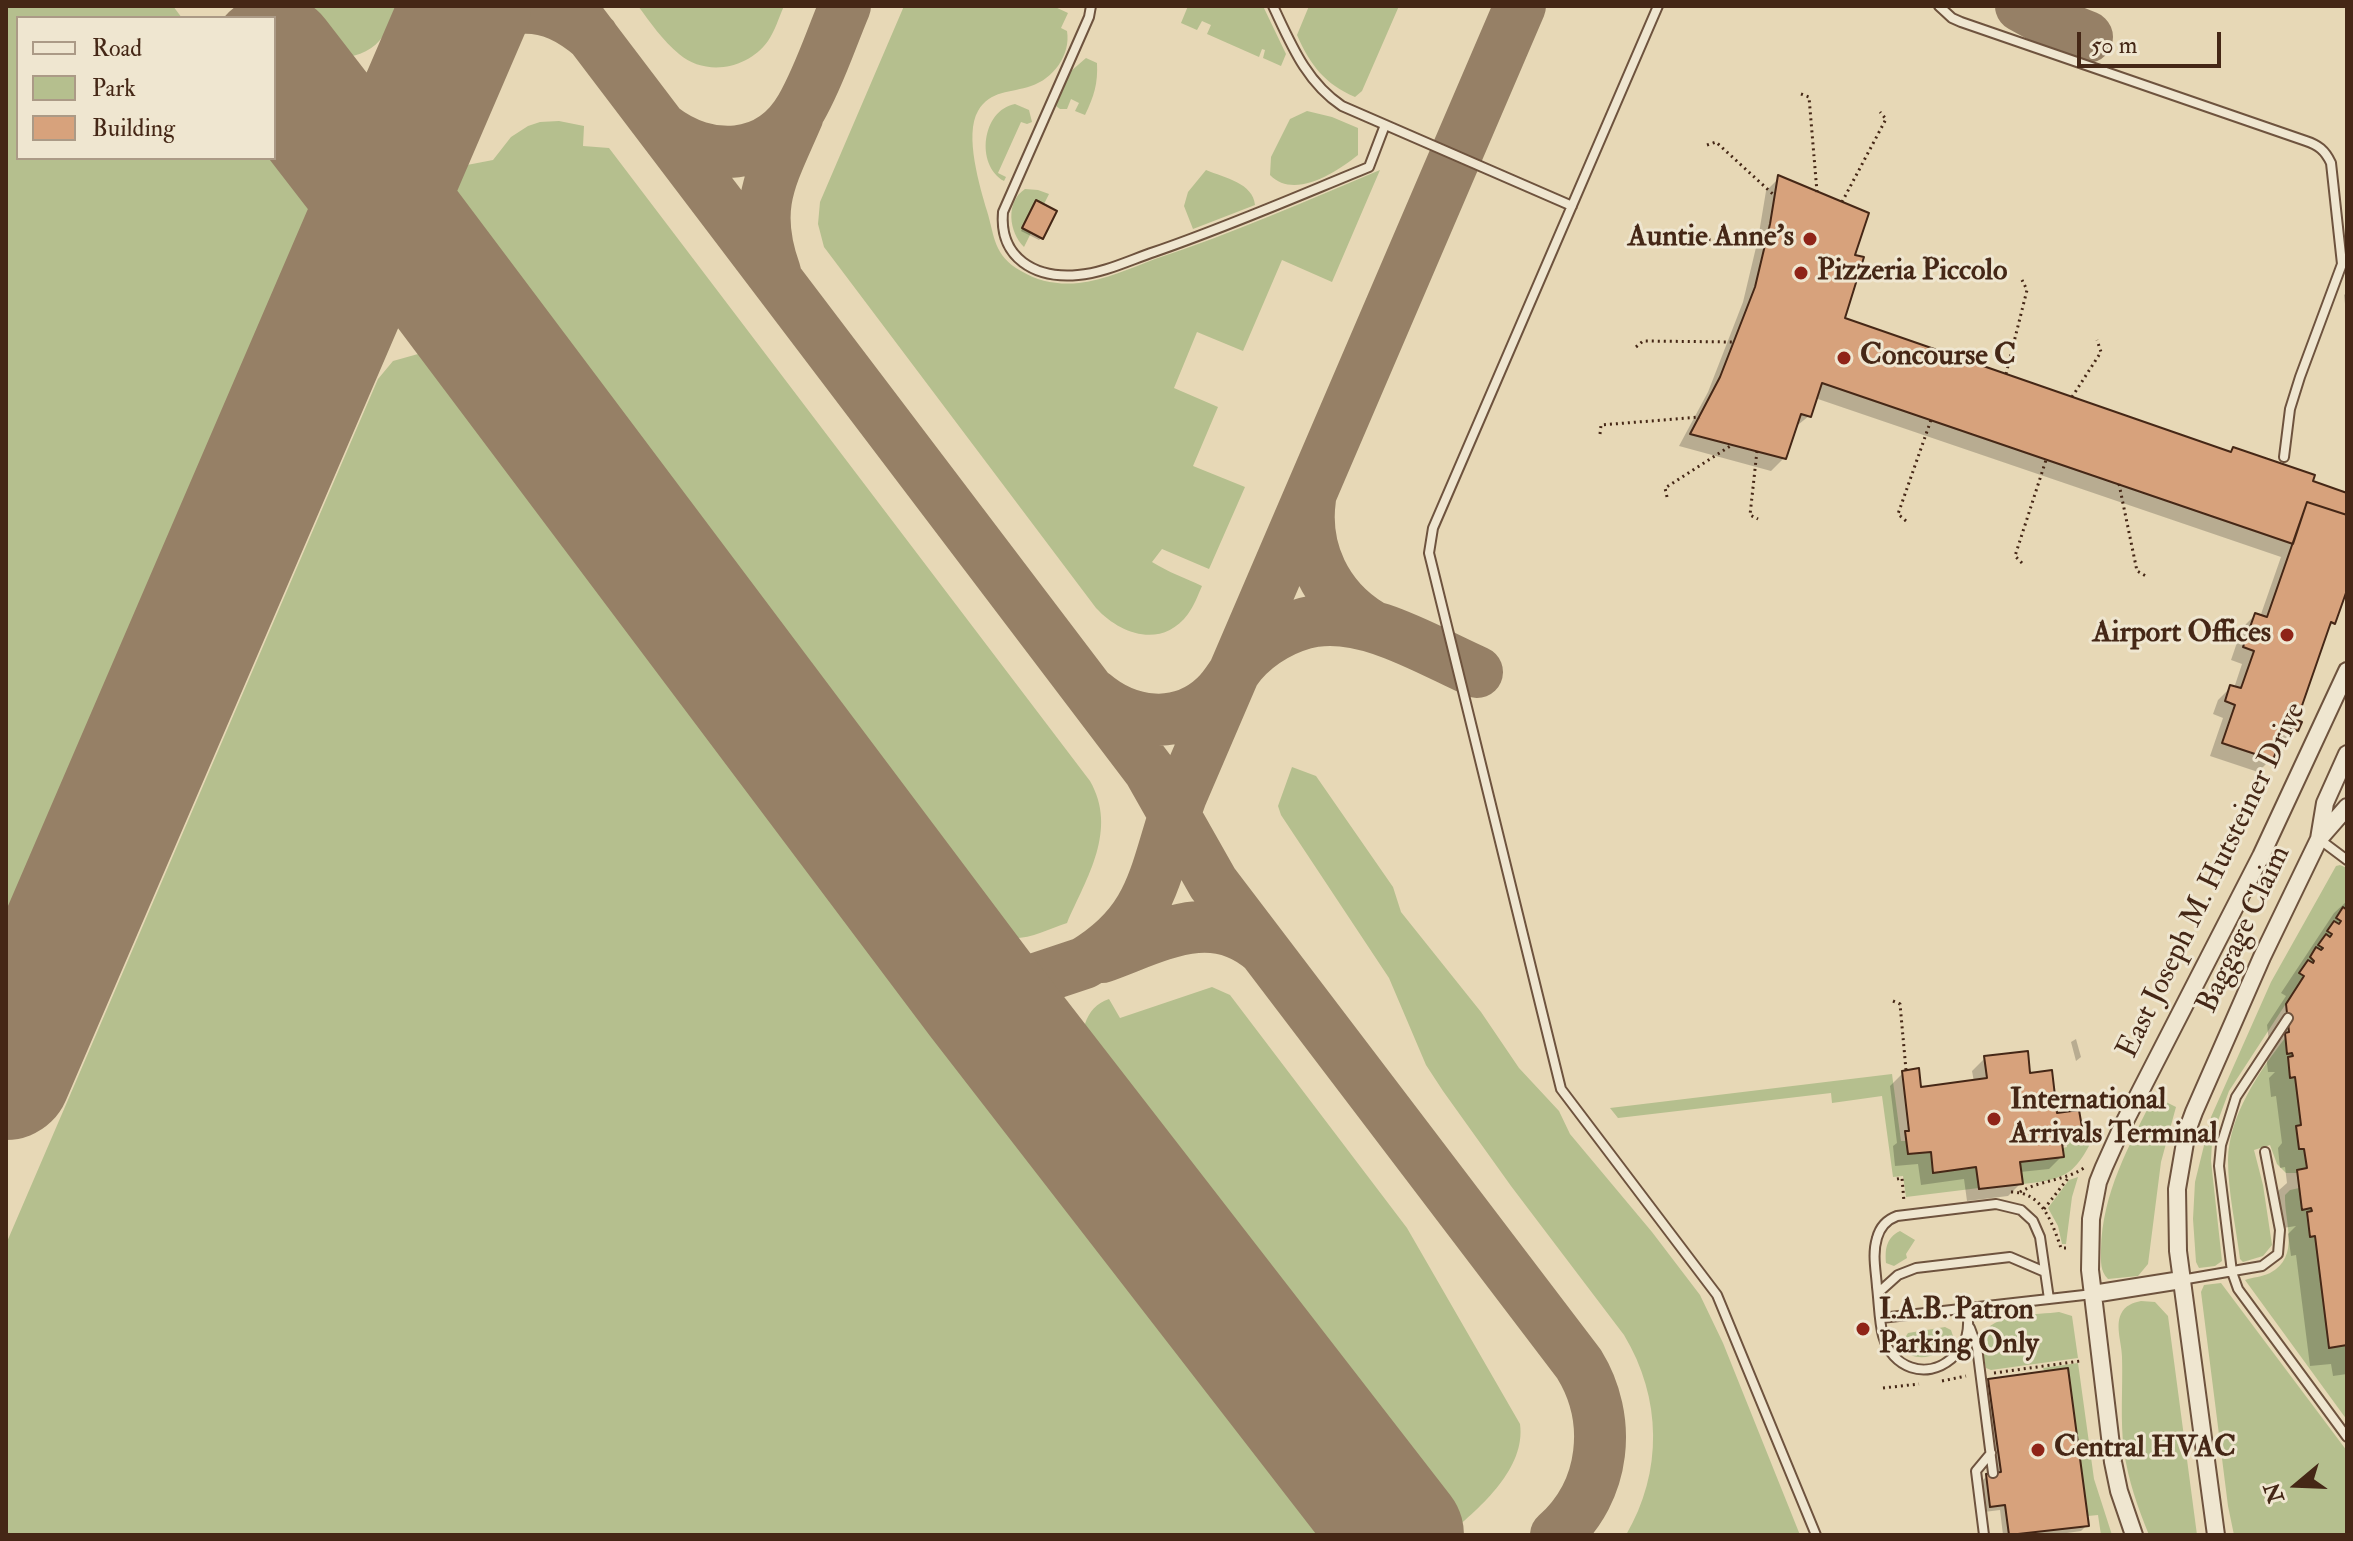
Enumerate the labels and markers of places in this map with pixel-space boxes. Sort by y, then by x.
place label: Auntie Anne's [1628,221,1794,257]
marker: Auntie Anne's [1801,230,1819,248]
place label: Pizzeria Piccolo [1817,255,2007,291]
marker: Pizzeria Piccolo [1792,264,1810,282]
place label: Concourse C [1860,340,2016,376]
marker: Concourse C [1835,349,1853,367]
place label: Airport Offices [2092,617,2271,653]
marker: Airport Offices [2278,626,2296,644]
place label: International Arrivals Terminal [2010,1084,2218,1154]
marker: International Arrivals Terminal [1985,1110,2003,1128]
place label: I.A.B. Patron Parking Only [1879,1294,2039,1364]
marker: I.A.B. Patron Parking Only [1854,1320,1872,1338]
place label: Central HVAC [2054,1432,2236,1468]
marker: Central HVAC [2029,1441,2047,1459]

